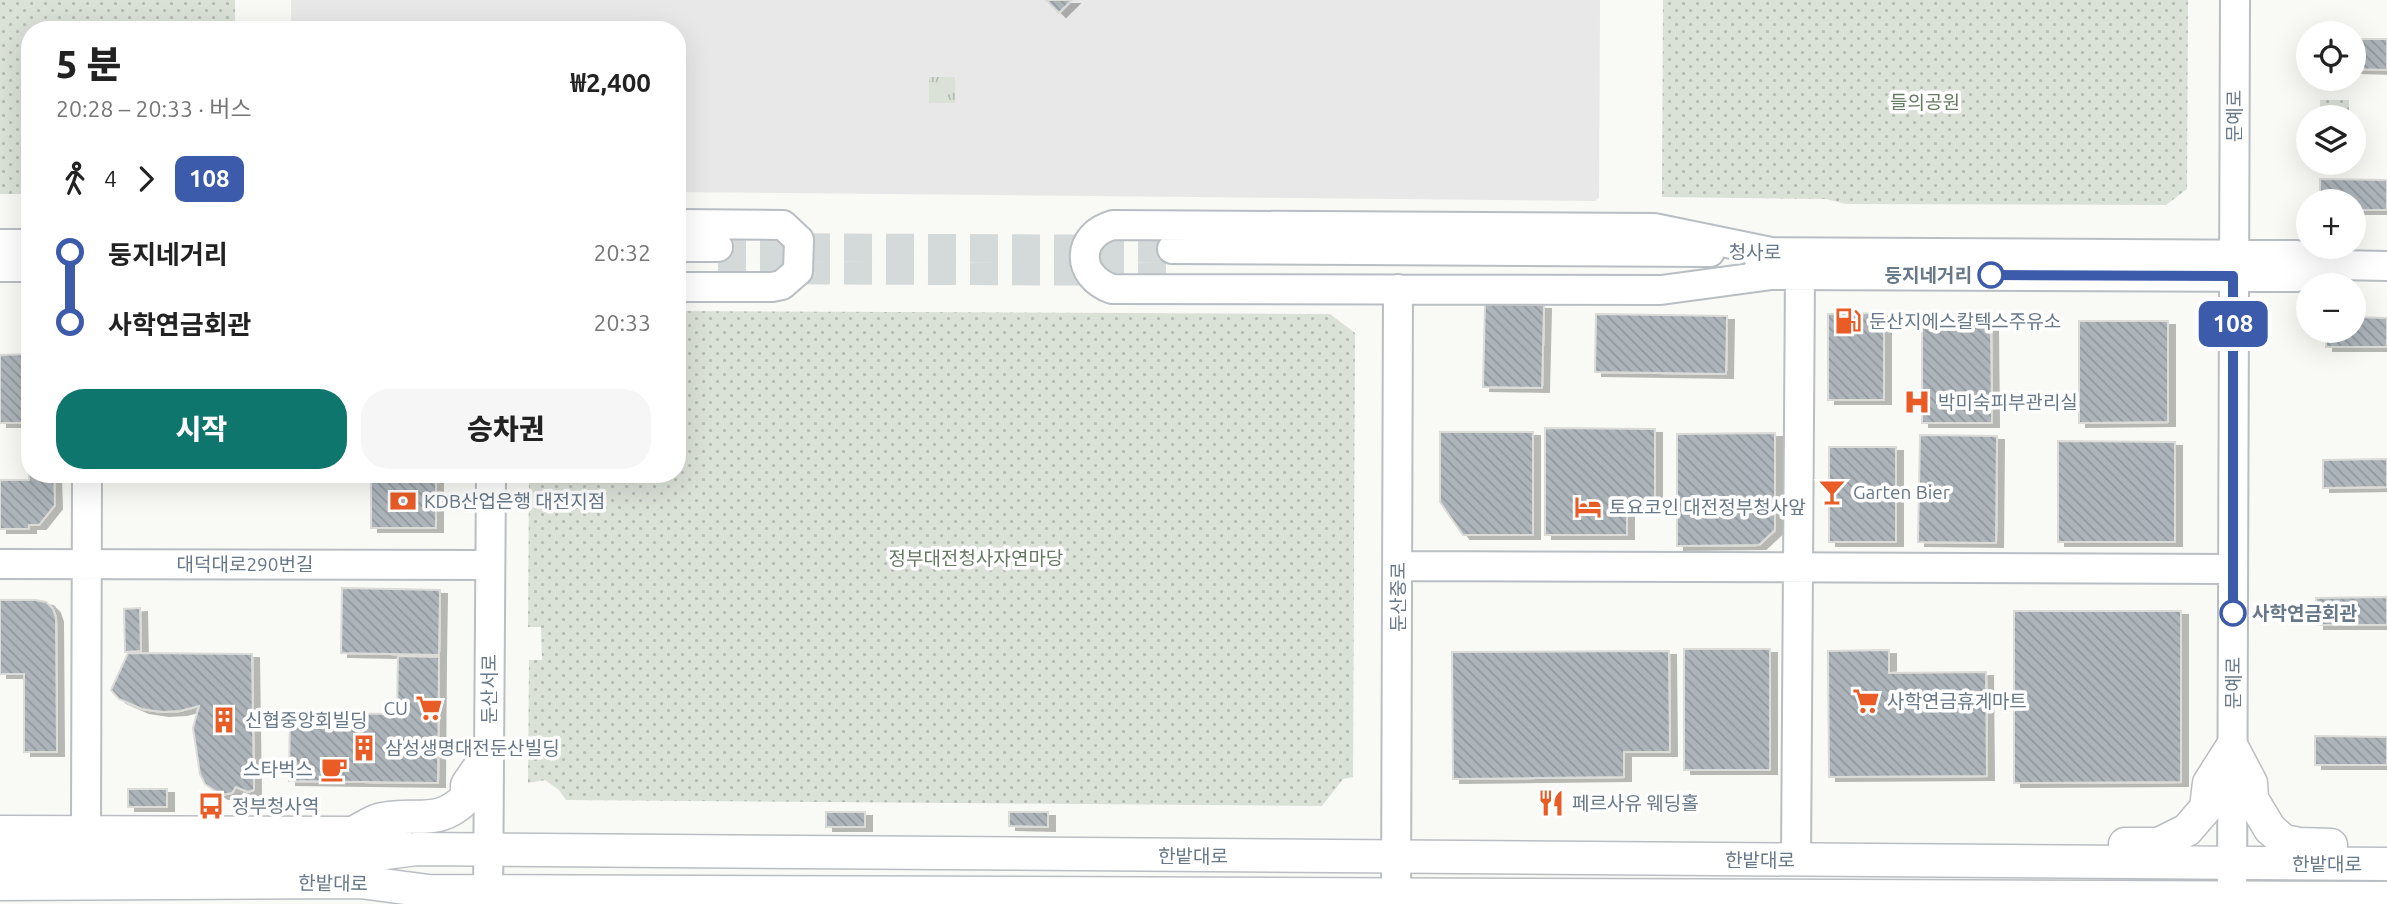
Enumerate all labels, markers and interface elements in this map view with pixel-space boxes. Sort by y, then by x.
map controls [2296,21,2366,343]
button: locate [2296,21,2366,91]
text: 5 분 [56,43,122,85]
text: ₩2,400 [571,68,651,97]
street label: 문예로 [2223,90,2245,142]
park label: 들의공원 [1890,91,1960,113]
text: 20:28 – 20:33 · 버스 [56,96,252,121]
button: layers [2296,105,2366,175]
icon: walk [56,160,94,198]
icon: forward [127,160,165,198]
text: 108 [189,165,230,192]
text: 4 [104,166,117,191]
button: + [2296,189,2366,259]
text: 둥지네거리 [108,240,228,269]
text: 20:32 [593,240,651,265]
street label: 청사로 [1729,241,1781,263]
marker: 둥지네거리 [1978,262,2004,288]
place label: 둥지네거리 [1885,264,1972,286]
button: − [2296,273,2366,343]
line badge: 108 [2193,301,2273,347]
fuel station icon: 둔산지에스칼텍스주유소 [1833,306,1863,336]
text: 사학연금회관 [108,310,252,339]
text: 20:33 [593,310,651,335]
place label: 둔산지에스칼텍스주유소 [1869,310,2061,332]
text: 108 [2213,310,2253,337]
hospital icon: 박미숙피부관리실 [1902,387,1932,417]
button: 시작 [56,389,347,469]
button: 승차권 [361,389,651,469]
place label: 박미숙피부관리실 [1938,391,2078,413]
bar icon: Garten Bier [1817,477,1847,507]
place label: Garten Bier [1853,481,1950,503]
bank icon: KDB산업은행 대전지점 [388,486,418,516]
place label: KDB산업은행 대전지점 [424,490,605,512]
hotel icon: 토요코인 대전정부청사앞 [1573,492,1603,522]
place label: 토요코인 대전정부청사앞 [1609,496,1806,518]
park label: 정부대전청사자연마당 [889,547,1063,569]
street label: 대덕대로290번길 [176,553,314,575]
street label: 둔산중로 [1387,562,1409,632]
marker: 사학연금회관 [2220,600,2246,626]
place label: 사학연금회관 [2252,602,2357,624]
street label: 둔산서로 [478,654,500,724]
street label: 문예로 [2222,657,2244,709]
supermarket icon: 사학연금휴게마트 [1851,686,1881,716]
place label: 사학연금휴게마트 [1887,690,2027,712]
supermarket icon: CU [414,693,444,723]
place label: CU [383,697,408,719]
building icon: 신협중앙회빌딩 [209,705,239,735]
place label: 신협중앙회빌딩 [245,709,367,731]
building icon: 삼성생명대전둔산빌딩 [349,733,379,763]
place label: 삼성생명대전둔산빌딩 [385,737,560,759]
cafe icon: 스타벅스 [319,754,349,784]
place label: 스타벅스 [243,758,313,780]
restaurant icon: 페르사유 웨딩홀 [1536,788,1566,818]
bus stop icon: 정부청사역 [196,791,226,821]
place label: 페르사유 웨딩홀 [1572,792,1699,814]
place label: 정부청사역 [232,795,319,817]
street label: 한밭대로 [1158,845,1228,867]
street label: 한밭대로 [1725,849,1795,871]
street label: 한밭대로 [2292,853,2362,875]
street label: 한밭대로 [298,871,368,895]

